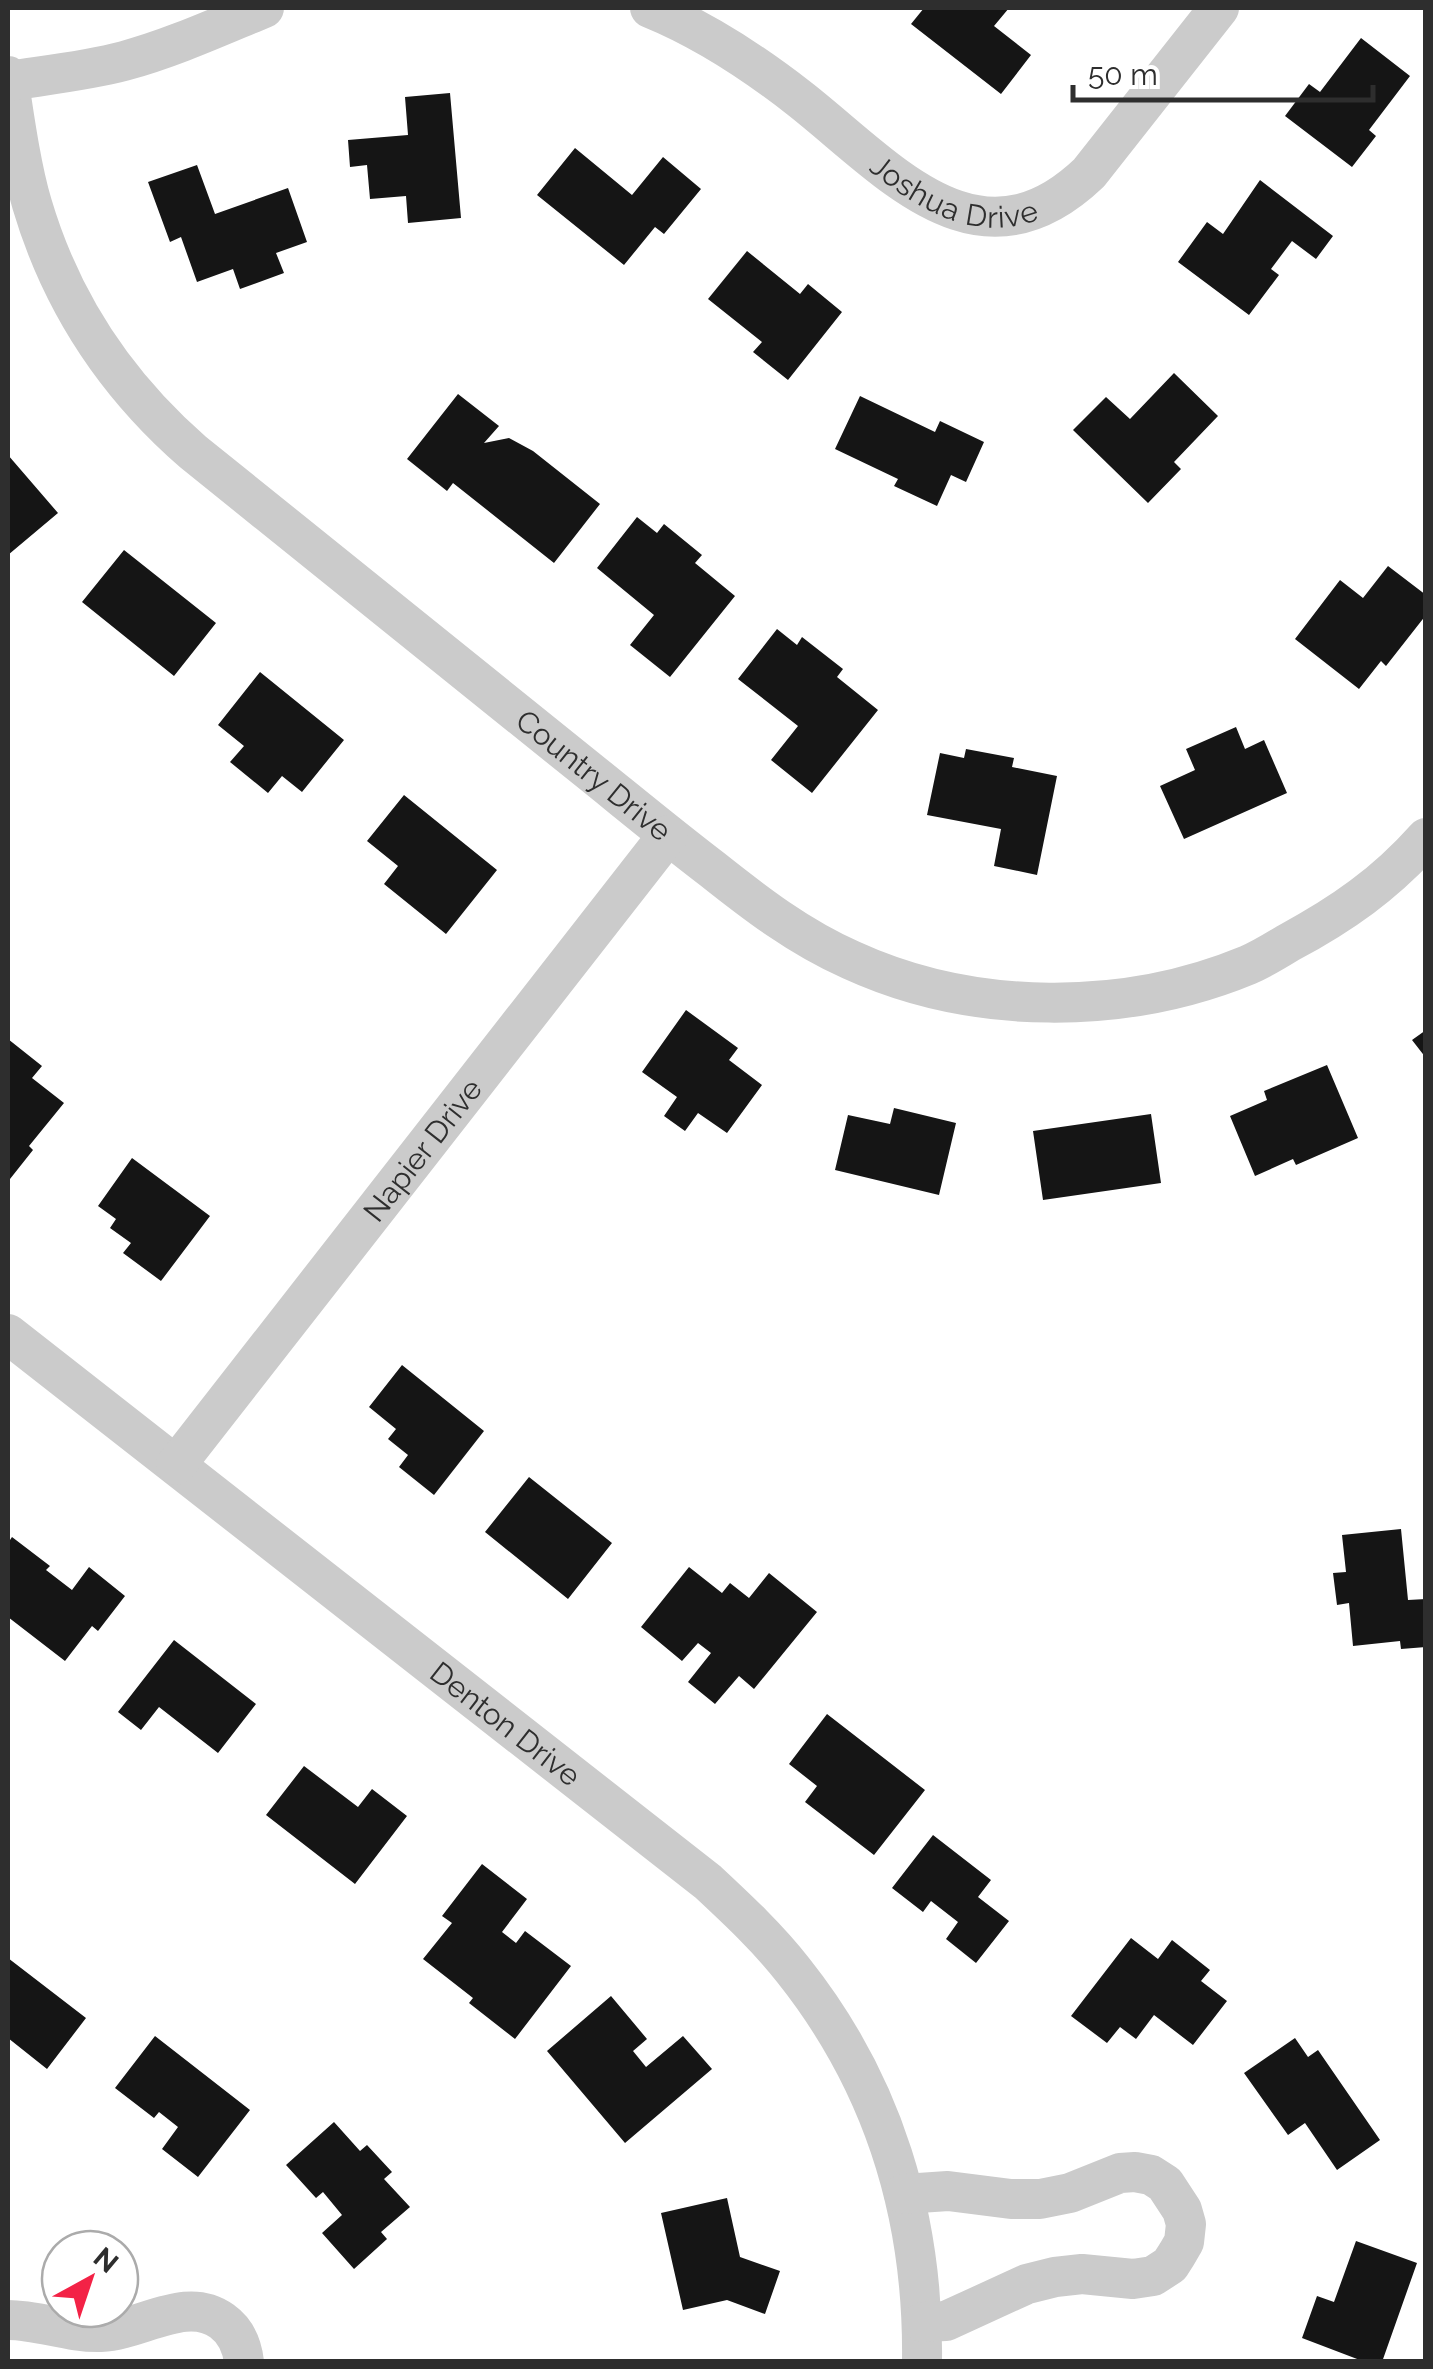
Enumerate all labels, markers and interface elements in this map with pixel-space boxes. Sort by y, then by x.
scale bar [1073,40,1373,102]
text: 50 m [1088,57,1158,92]
street label: Joshua Drive [864,147,1042,234]
street label: Country Drive [509,702,679,848]
street label: Napier Drive [356,1072,489,1228]
street label: Denton Drive [424,1654,588,1793]
north arrow [40,2229,140,2329]
text: N [87,2241,125,2280]

